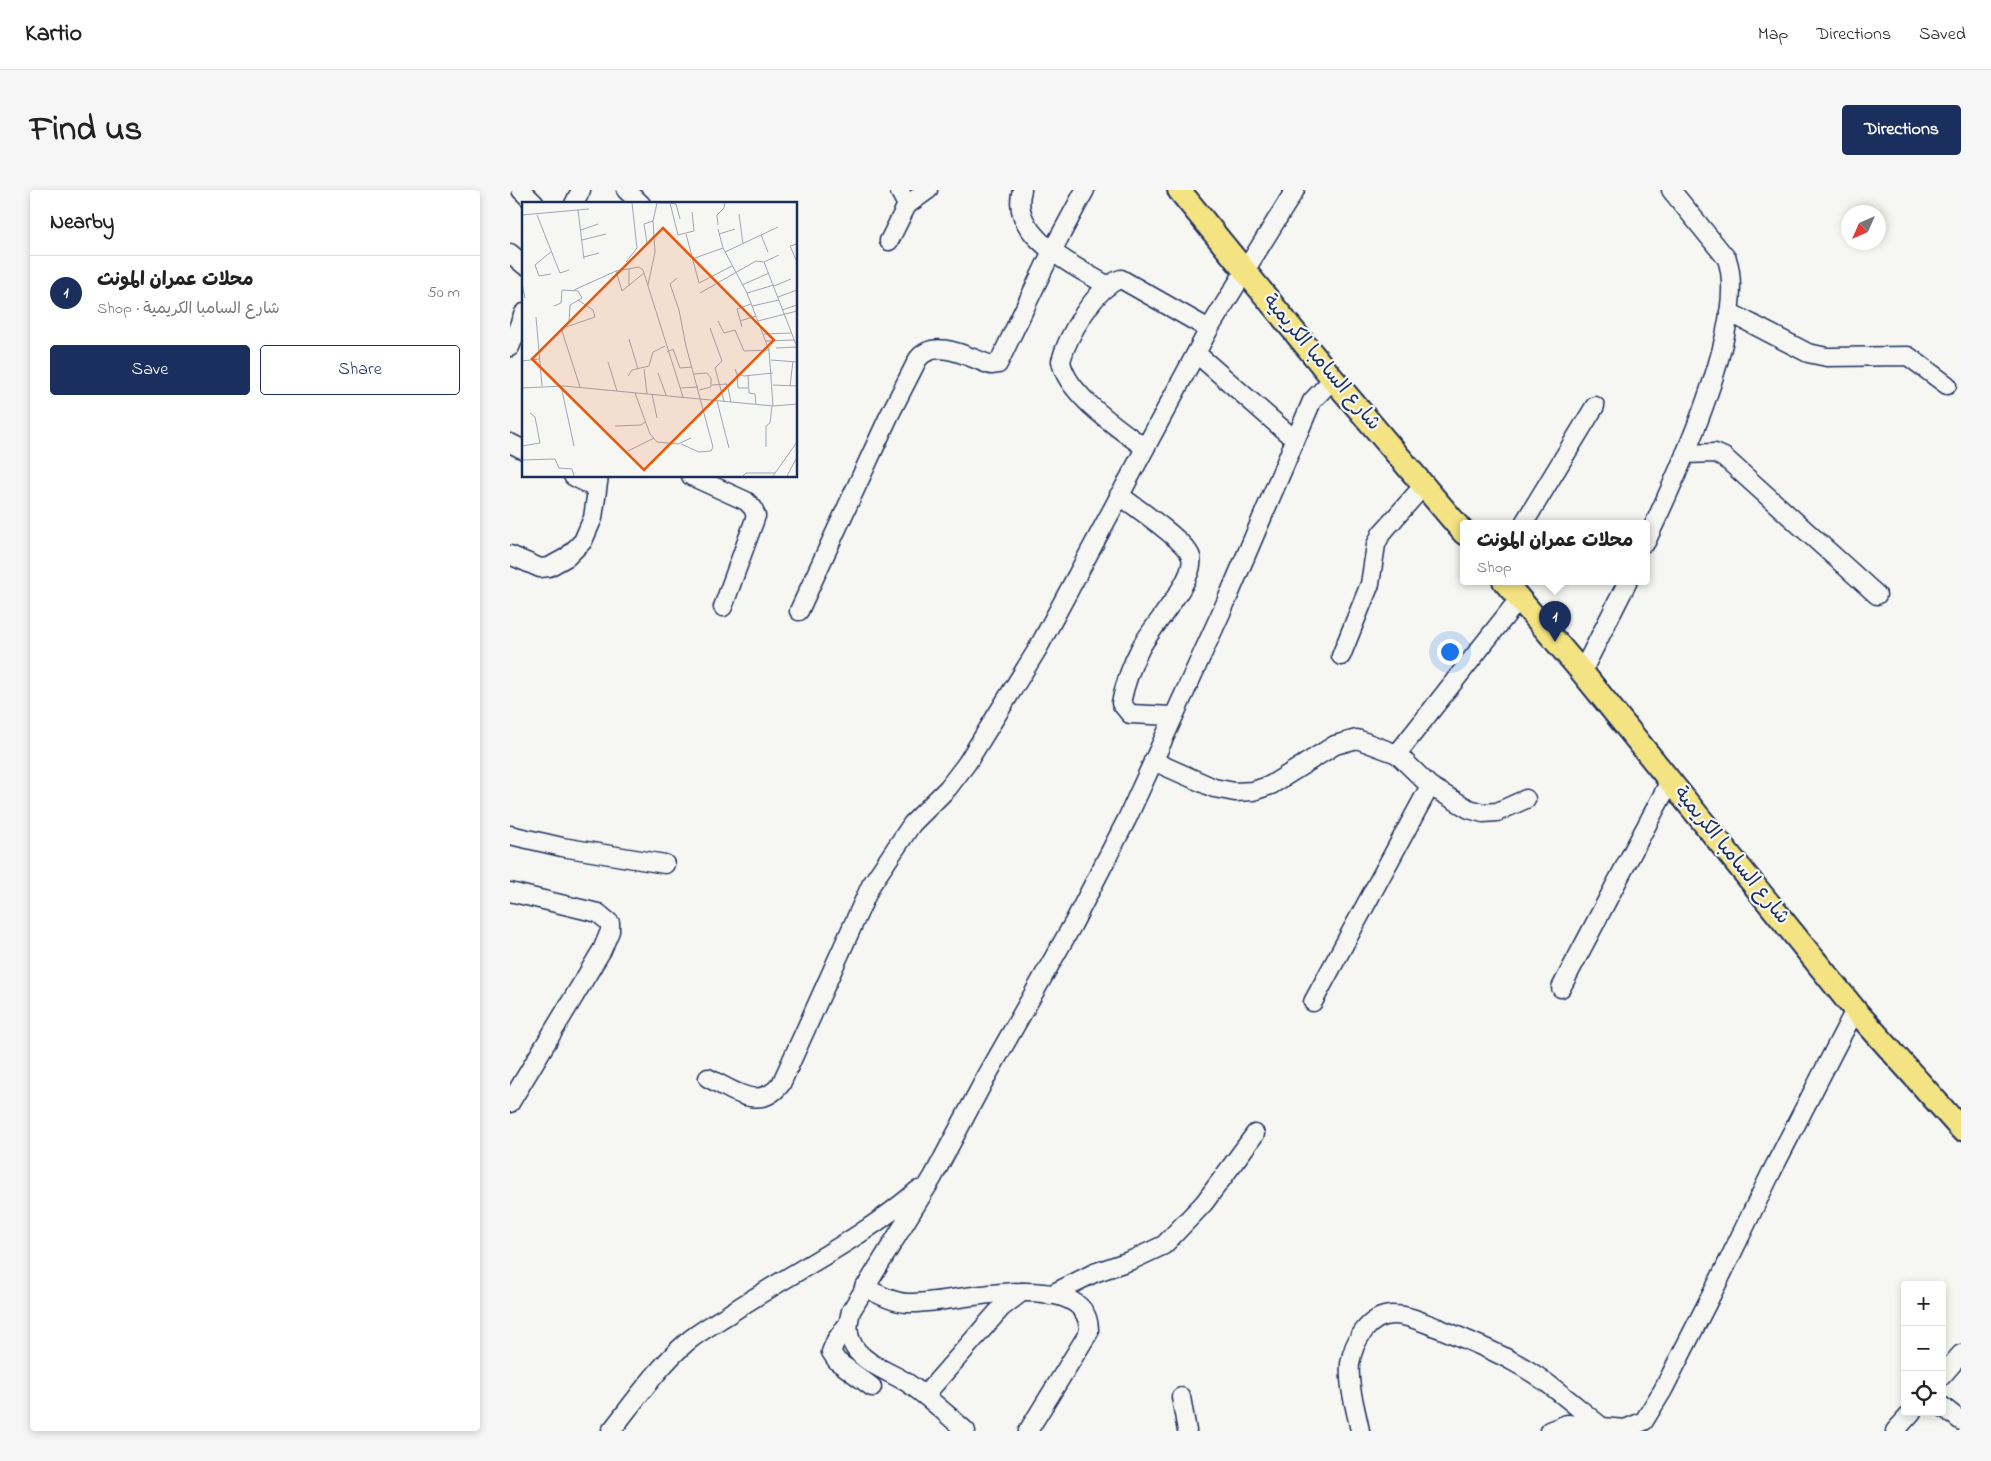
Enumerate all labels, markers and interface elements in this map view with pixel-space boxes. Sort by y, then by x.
text: Kartio [25,17,82,52]
text: Map [1758,22,1788,48]
text: Directions [1816,22,1891,48]
text: Saved [1919,22,1966,48]
text: Find us [30,105,142,156]
button: Directions [1842,105,1961,155]
inset map [522,202,798,478]
north arrow [1841,205,1886,250]
text: Nearby [50,208,114,238]
text: محلات عمران المونث [97,267,253,294]
text: 1 [63,281,69,305]
text: 50 m [428,281,460,305]
street label: شارع السامبا الكريمية [1255,288,1387,438]
text: Shop · شارع السامبا الكريمية [97,297,280,321]
button: Save [50,345,250,395]
button: Share [260,345,460,395]
popup [1460,520,1650,585]
text: محلات عمران المونث [1477,528,1633,555]
text: Shop [1477,556,1512,580]
pin: 1 [1539,601,1571,642]
your location [1437,639,1463,665]
street label: شارع السامبا الكريمية [1666,781,1796,931]
map controls [1901,1281,1946,1416]
button: + [1901,1281,1946,1326]
button: − [1901,1326,1946,1371]
button: locate [1901,1371,1946,1416]

